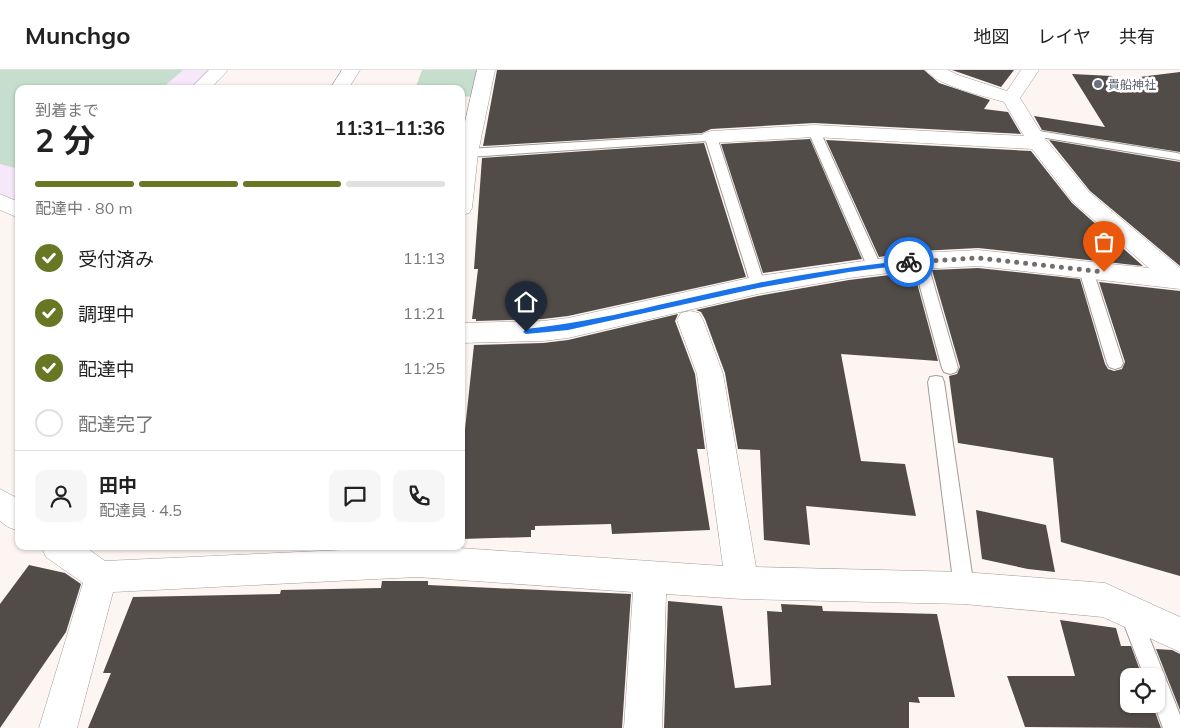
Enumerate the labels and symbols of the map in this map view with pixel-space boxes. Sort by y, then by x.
place label: 貴船神社 [1108,77,1156,92]
marker: 貴船神社 [1092,78,1104,90]
pin [1083,221,1125,272]
courier [884,237,934,287]
pin [505,281,547,332]

